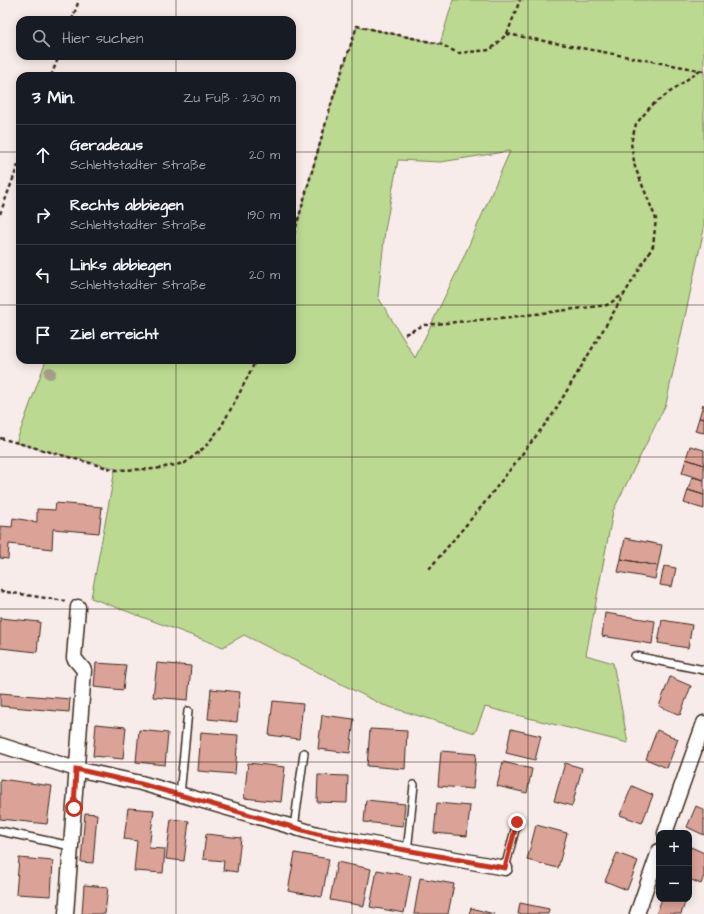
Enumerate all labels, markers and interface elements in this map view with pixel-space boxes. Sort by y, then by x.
search box [16,16,296,60]
icon: search [30,27,52,49]
text: Hier suchen [62,28,143,49]
text: 3 Min. [32,86,75,110]
text: Zu Fuß · 230 m [183,89,280,107]
text: Geradeaus [70,135,143,156]
icon: ahead [32,144,54,166]
text: 20 m [249,146,280,164]
text: Schlettstadter Straße [70,156,206,174]
text: Rechts abbiegen [70,195,184,216]
icon: right [32,204,54,226]
text: 190 m [247,206,280,224]
text: Schlettstadter Straße [70,216,206,234]
text: Links abbiegen [70,255,171,276]
icon: left [32,264,54,286]
text: 20 m [249,266,280,284]
text: Schlettstadter Straße [70,276,206,294]
icon: arrive [32,324,54,346]
text: Ziel erreicht [70,324,159,345]
route start [65,799,83,817]
route end [508,813,526,831]
map controls [656,830,692,902]
button: + [656,830,692,866]
button: − [656,866,692,902]

